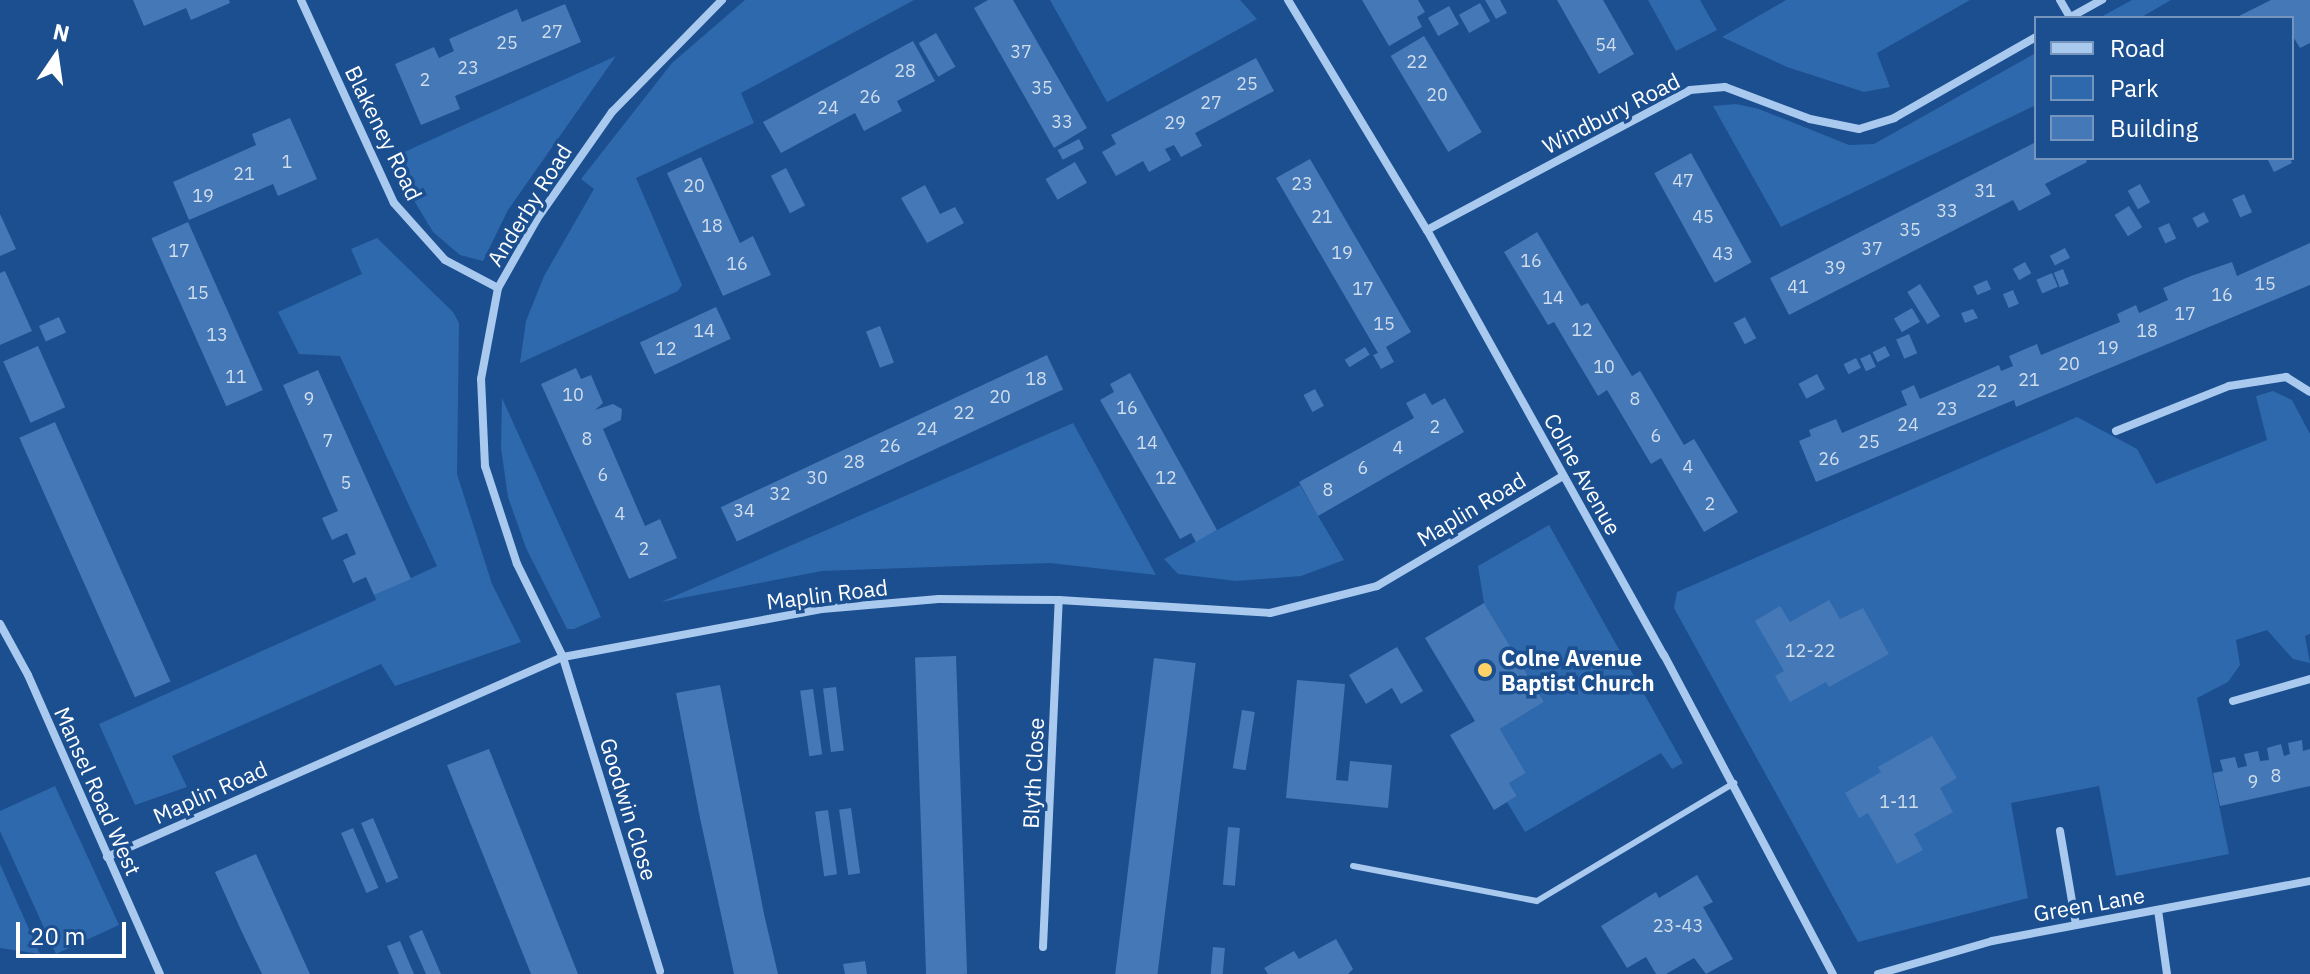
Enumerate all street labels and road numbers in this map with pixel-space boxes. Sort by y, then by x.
street label: Blakeney Road [340,61,428,205]
street label: Windbury Road [1538,67,1684,159]
street label: Anderby Road [481,139,577,271]
street label: Colne Avenue [1539,408,1627,540]
street label: Maplin Road [1412,466,1530,552]
street label: Maplin Road [765,573,889,615]
street label: Mansel Road West [49,703,147,879]
street label: Blyth Close [1017,717,1049,829]
street label: Goodwin Close [595,735,663,883]
street label: Maplin Road [149,755,271,829]
street label: Green Lane [2031,881,2147,927]

